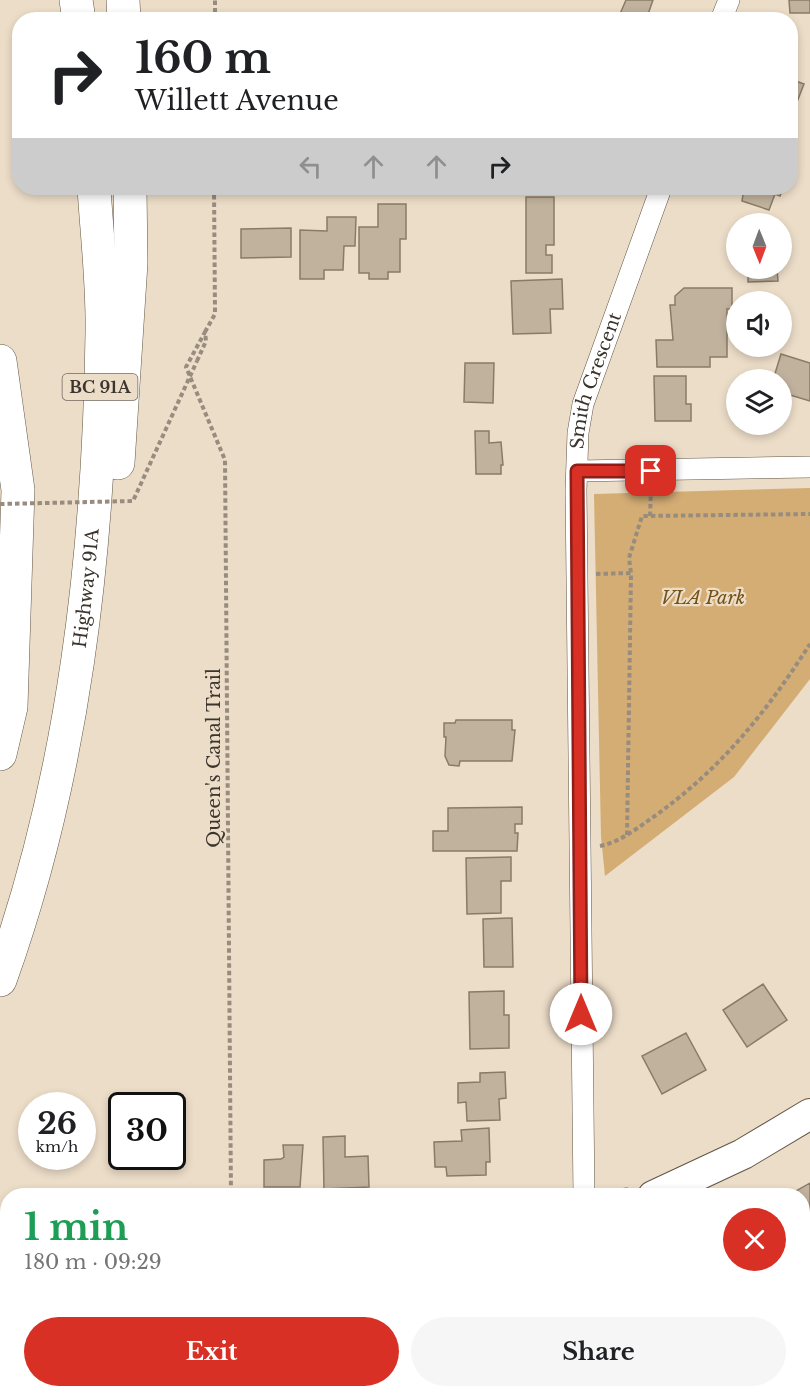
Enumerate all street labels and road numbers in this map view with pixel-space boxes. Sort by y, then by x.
street label: Smith Crescent [566,309,626,449]
road number: BC 91A [63,374,138,400]
street label: Highway 91A [69,527,104,649]
street label: Queen's Canal Trail [203,668,225,848]

